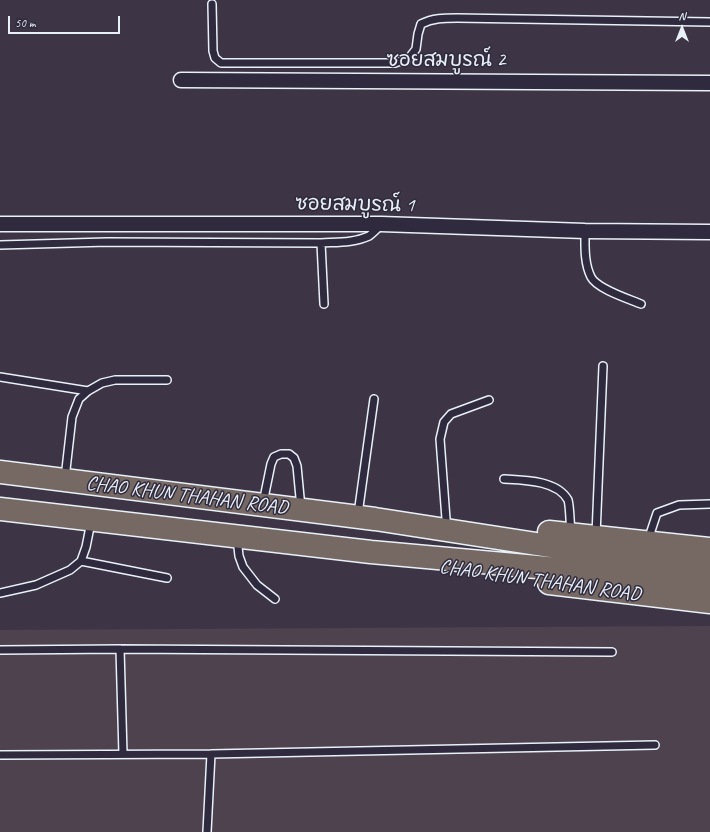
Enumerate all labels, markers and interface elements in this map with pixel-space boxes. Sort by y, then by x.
scale bar [10,8,122,34]
north arrow [662,8,702,48]
text: N [679,9,685,23]
text: 50 m [15,15,35,31]
street label: ซอยสมบูรณ์ 2 [386,49,506,73]
street label: ซอยสมบูรณ์ 1 [295,192,415,218]
street label: CHAO KHUN THAHAN ROAD [85,472,289,520]
street label: CHAO KHUN THAHAN ROAD [438,555,642,607]

